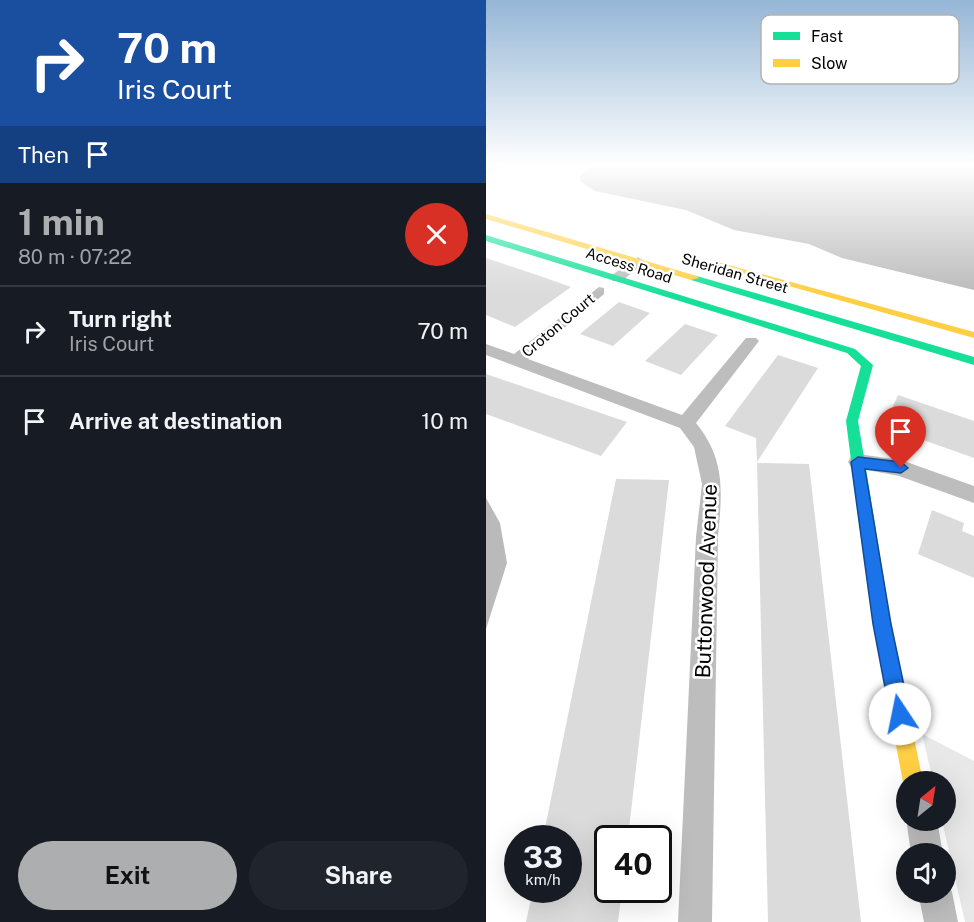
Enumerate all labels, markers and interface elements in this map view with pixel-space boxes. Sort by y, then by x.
legend [761,15,959,84]
text: 70 m [117,23,217,72]
icon: right [18,24,96,102]
text: Fast [811,27,843,46]
text: Slow [811,54,848,73]
text: Iris Court [117,73,232,105]
icon: arrive [81,138,114,171]
text: Then [18,142,69,168]
text: 1 min [18,201,105,243]
button: close [405,203,468,266]
street label: Access Road [584,244,674,286]
text: 80 m · 07:22 [18,245,132,269]
street label: Sheridan Street [680,250,790,296]
street label: Croton Court [518,290,598,360]
text: Turn right [69,306,172,332]
icon: right [18,315,51,348]
text: 70 m [417,318,468,344]
text: Iris Court [69,332,154,356]
icon: arrive [18,405,51,438]
pin [875,406,926,468]
text: Arrive at destination [69,408,282,434]
text: 10 m [421,408,468,434]
icon: arrive [884,415,917,448]
street label: Buttonwood Avenue [690,483,722,679]
position arrow [868,682,932,746]
north arrow [896,771,956,831]
map controls [896,771,956,903]
speed limit sign: 40 [594,825,672,903]
text: 33 [523,839,563,875]
button: Exit [18,841,237,910]
button: Share [249,841,468,910]
button: sound [896,843,956,903]
text: km/h [525,871,561,888]

